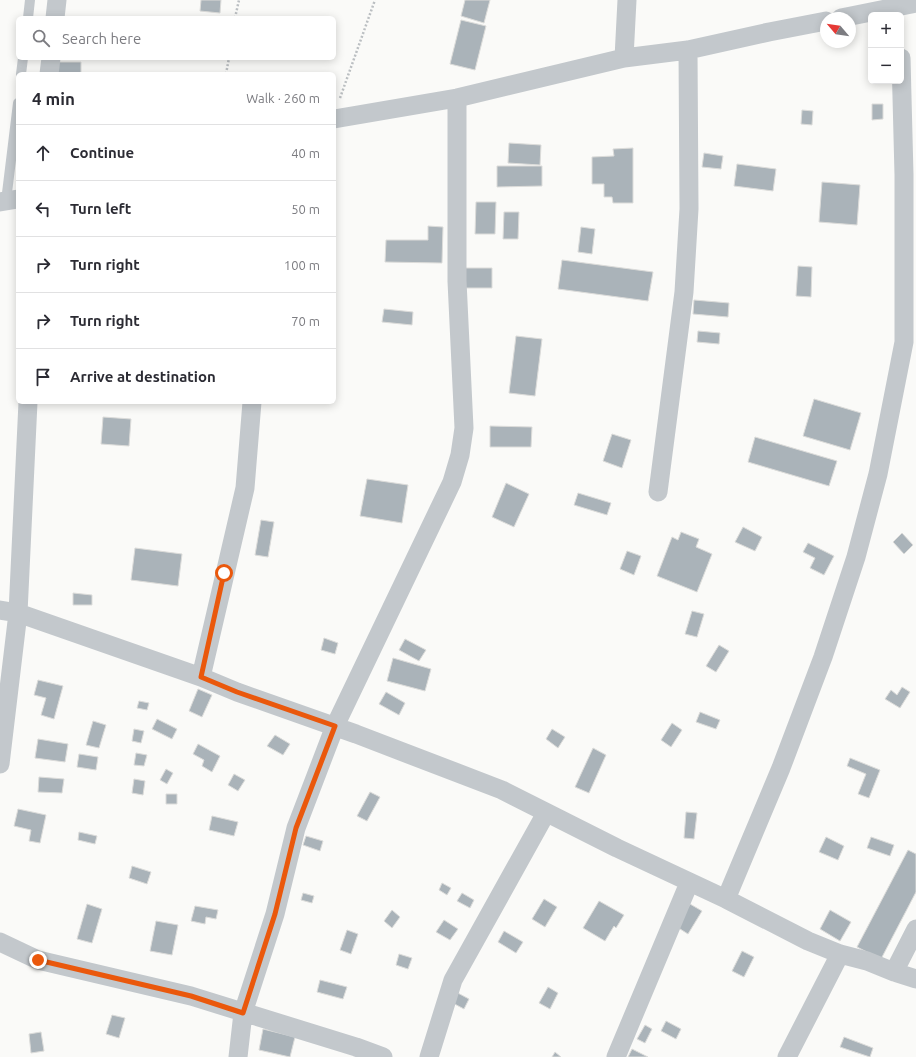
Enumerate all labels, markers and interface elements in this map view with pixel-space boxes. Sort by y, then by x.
north arrow [820,12,856,48]
map controls [868,12,904,84]
button: + [868,12,904,48]
search box [16,16,336,60]
icon: search [30,27,52,49]
text: Search here [62,30,141,47]
button: − [868,48,904,84]
text: 4 min [32,89,75,108]
text: Walk · 260 m [246,91,320,105]
icon: ahead [32,142,54,164]
text: Continue [70,144,134,161]
text: 40 m [291,146,320,160]
icon: left [32,198,54,220]
text: Turn left [70,200,131,217]
text: 50 m [291,202,320,216]
icon: right [32,254,54,276]
text: Turn right [70,256,140,273]
text: 100 m [284,258,320,272]
icon: right [32,310,54,332]
text: Turn right [70,312,140,329]
text: 70 m [291,314,320,328]
icon: arrive [32,366,54,388]
text: Arrive at destination [70,368,216,385]
route start [215,564,233,582]
route end [29,951,47,969]

